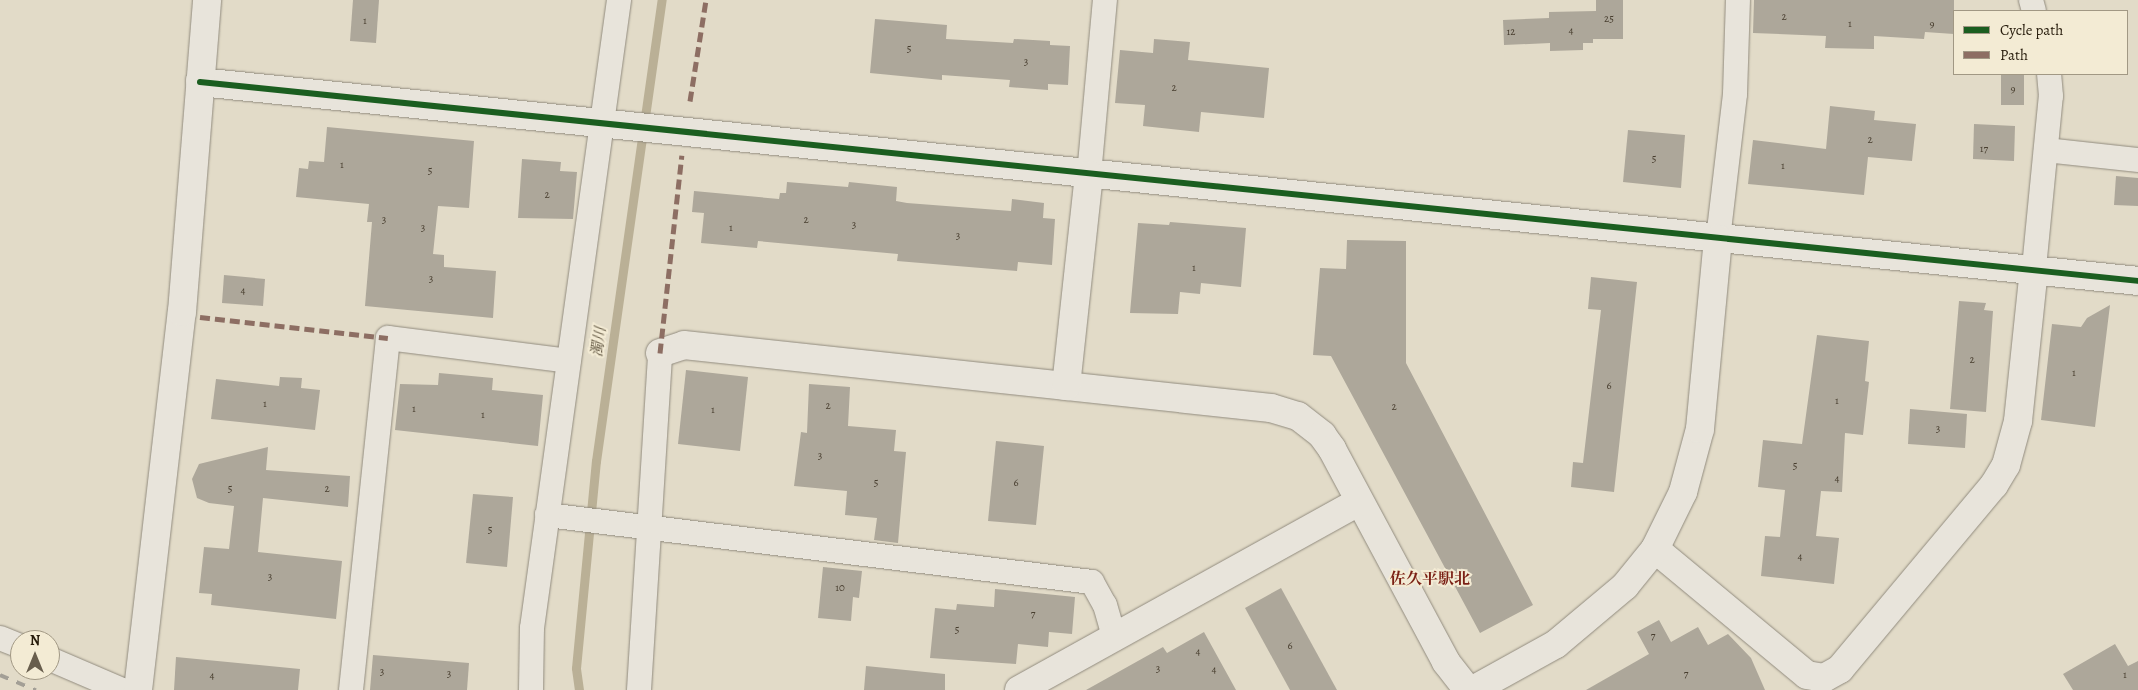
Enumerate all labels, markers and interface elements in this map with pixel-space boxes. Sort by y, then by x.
house number: 2 [1781,10,1787,24]
legend [1953,10,2128,75]
house number: 25 [1604,12,1614,26]
house number: 1 [363,14,367,28]
house number: 1 [1848,17,1852,31]
house number: 9 [1929,17,1935,31]
text: Cycle path [2000,20,2063,40]
house number: 4 [1569,24,1573,38]
house number: 12 [1507,25,1515,39]
house number: 5 [907,42,911,56]
text: Path [2000,45,2028,65]
house number: 3 [1024,55,1028,69]
house number: 2 [1171,81,1177,95]
house number: 9 [2010,82,2016,96]
house number: 2 [1867,133,1873,147]
house number: 17 [1980,142,1988,156]
house number: 5 [1652,152,1656,166]
house number: 1 [340,158,344,172]
house number: 1 [1781,159,1785,173]
house number: 5 [428,164,432,178]
house number: 2 [544,188,550,202]
house number: 3 [382,213,386,227]
house number: 2 [803,213,809,227]
house number: 3 [852,218,856,232]
house number: 3 [421,221,425,235]
house number: 1 [729,221,733,235]
house number: 3 [956,229,960,243]
house number: 1 [1192,261,1196,275]
house number: 3 [429,272,433,286]
house number: 4 [241,284,245,298]
water label: 濁川 [588,326,610,358]
house number: 2 [1969,353,1975,367]
house number: 1 [2072,366,2076,380]
house number: 6 [1606,379,1612,393]
house number: 1 [1835,394,1839,408]
house number: 1 [263,397,267,411]
house number: 2 [825,399,831,413]
house number: 2 [1391,400,1397,414]
house number: 1 [412,402,416,416]
house number: 1 [711,403,715,417]
house number: 1 [481,408,485,422]
house number: 3 [1936,422,1940,436]
house number: 3 [818,449,822,463]
house number: 5 [1793,459,1797,473]
house number: 4 [1835,472,1839,486]
house number: 5 [874,476,878,490]
house number: 6 [1013,476,1019,490]
house number: 5 [228,482,232,496]
house number: 2 [324,482,330,496]
house number: 5 [488,523,492,537]
house number: 4 [1798,550,1802,564]
district label: 佐久平駅北 [1390,569,1470,589]
house number: 3 [268,570,272,584]
house number: 10 [835,581,845,595]
house number: 7 [1031,607,1035,621]
house number: 5 [955,623,959,637]
house number: 7 [1651,629,1655,643]
north arrow [10,630,60,680]
text: N [30,631,40,650]
house number: 6 [1287,639,1293,653]
house number: 4 [1196,645,1200,659]
house number: 3 [1156,662,1160,676]
house number: 4 [1212,663,1216,677]
house number: 3 [380,665,384,679]
house number: 3 [447,667,451,681]
house number: 7 [1684,667,1688,681]
house number: 1 [2123,668,2127,682]
house number: 4 [210,669,214,683]

